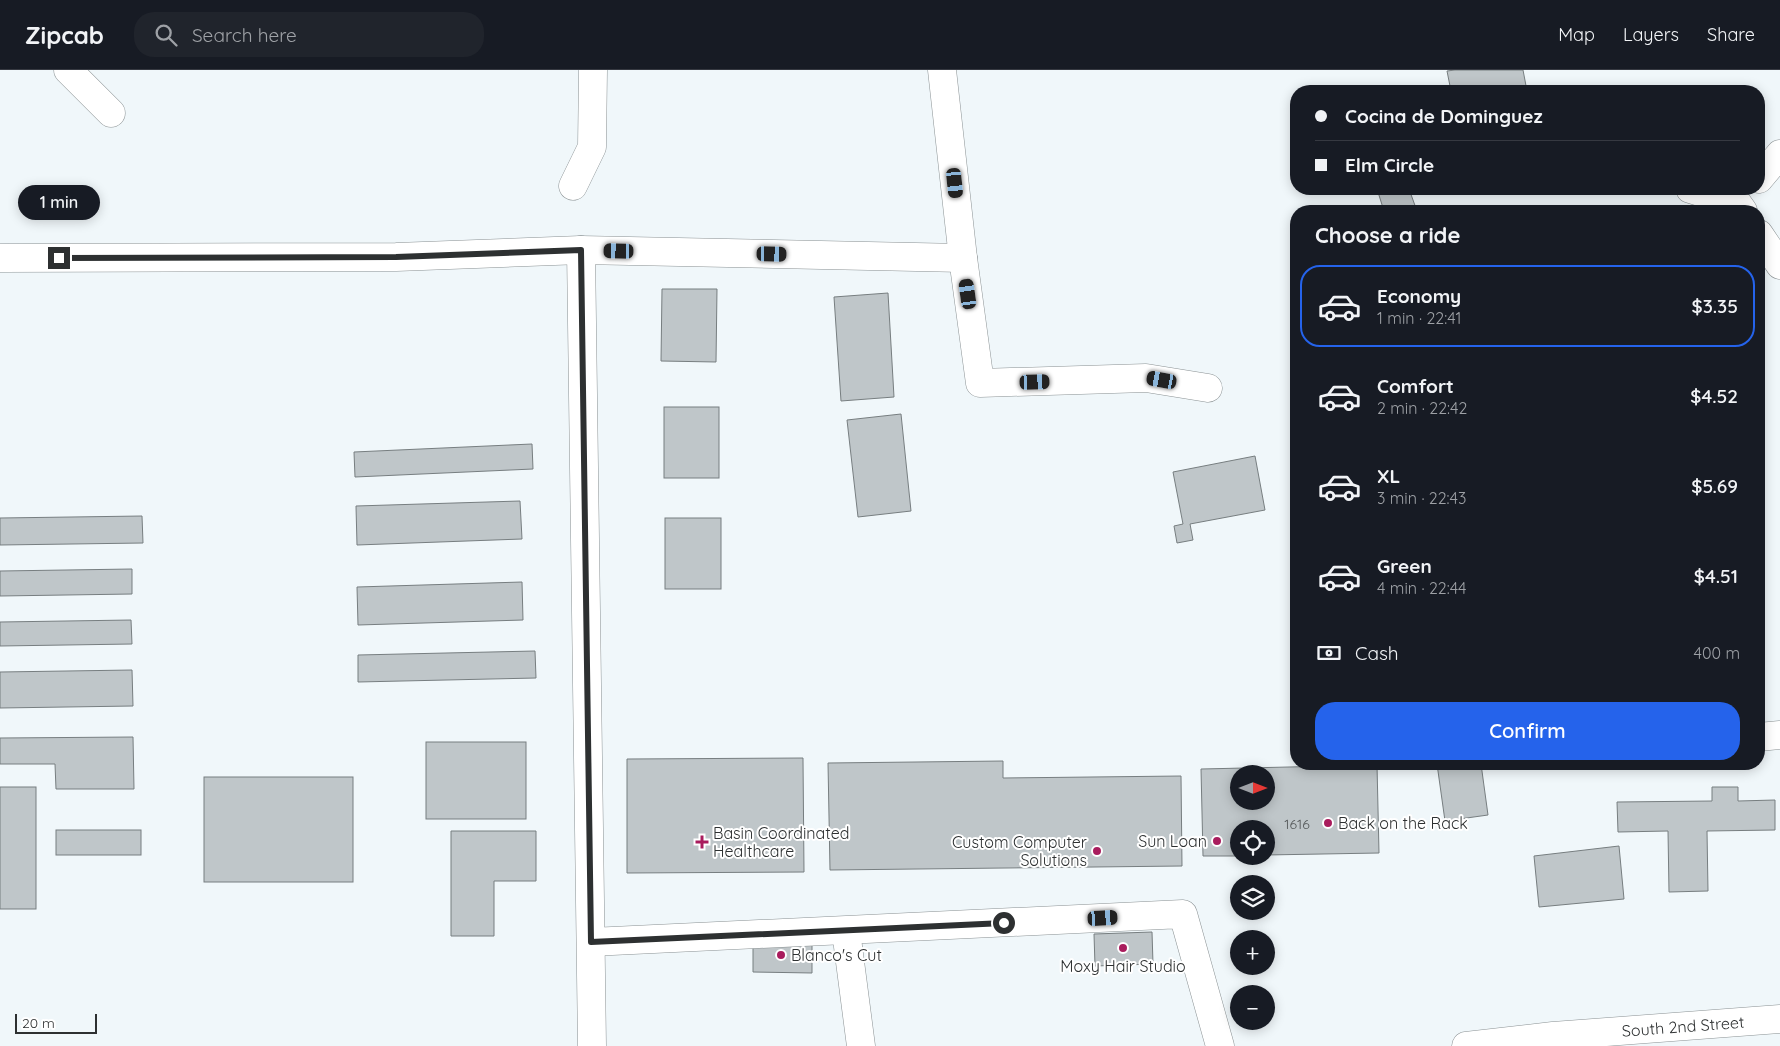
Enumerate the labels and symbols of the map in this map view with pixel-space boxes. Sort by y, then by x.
car [945,167,964,199]
callout: 1 min [18,186,100,220]
car [603,243,634,259]
car [756,246,787,262]
route end [48,247,70,269]
car [958,278,977,310]
car [1145,370,1178,390]
car [1019,374,1050,390]
north arrow [1230,765,1275,810]
place label: Back on the Rack [1338,813,1468,833]
house number: 1616 [1284,815,1310,833]
marker: Back on the Rack [1322,817,1334,829]
place label: Basin Coordinated Healthcare [713,823,849,861]
place label: Sun Loan [1138,831,1207,851]
place label: Custom Computer Solutions [952,832,1087,870]
marker: Basin Coordinated Healthcare [695,835,709,849]
marker: Sun Loan [1211,835,1223,847]
marker: Custom Computer Solutions [1091,845,1103,857]
car [1087,910,1118,926]
route start [993,912,1015,934]
marker: Moxy Hair Studio [1117,942,1129,954]
place label: Blanco's Cut [791,945,882,965]
marker: Blanco's Cut [775,949,787,961]
place label: Moxy Hair Studio [1060,956,1186,976]
scale bar [15,1011,98,1034]
street label: South 2nd Street [1621,1012,1745,1041]

